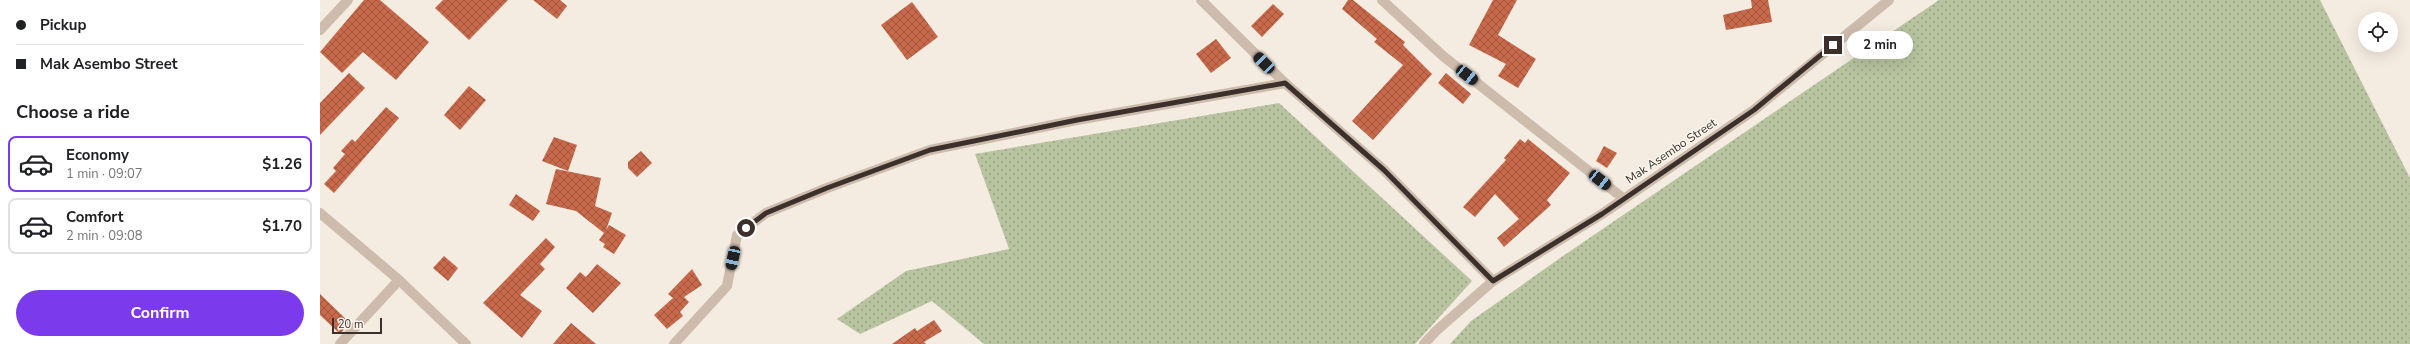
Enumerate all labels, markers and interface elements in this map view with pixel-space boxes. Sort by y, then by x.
map controls [2358,12,2398,52]
button: locate [2358,12,2398,52]
text: Pickup [40,15,86,35]
callout: 2 min [1847,31,1913,59]
route end [1824,36,1842,54]
text: 2 min [1863,36,1897,54]
car [1251,50,1277,76]
text: Mak Asembo Street [40,54,178,74]
car [1454,63,1480,87]
text: Choose a ride [16,100,130,124]
street label: Mak Asembo Street [1622,114,1720,187]
text: Economy [66,145,129,165]
icon: car [18,146,54,182]
text: $1.26 [262,154,302,174]
text: 1 min · 09:07 [66,165,142,183]
car [1587,168,1613,192]
text: Comfort [66,207,123,227]
icon: car [18,208,54,244]
text: $1.70 [262,216,302,236]
route start [737,219,755,237]
text: 2 min · 09:08 [66,227,142,245]
car [725,245,741,271]
button: Confirm [16,290,304,336]
scale bar [332,316,382,335]
text: 20 m [338,317,363,332]

